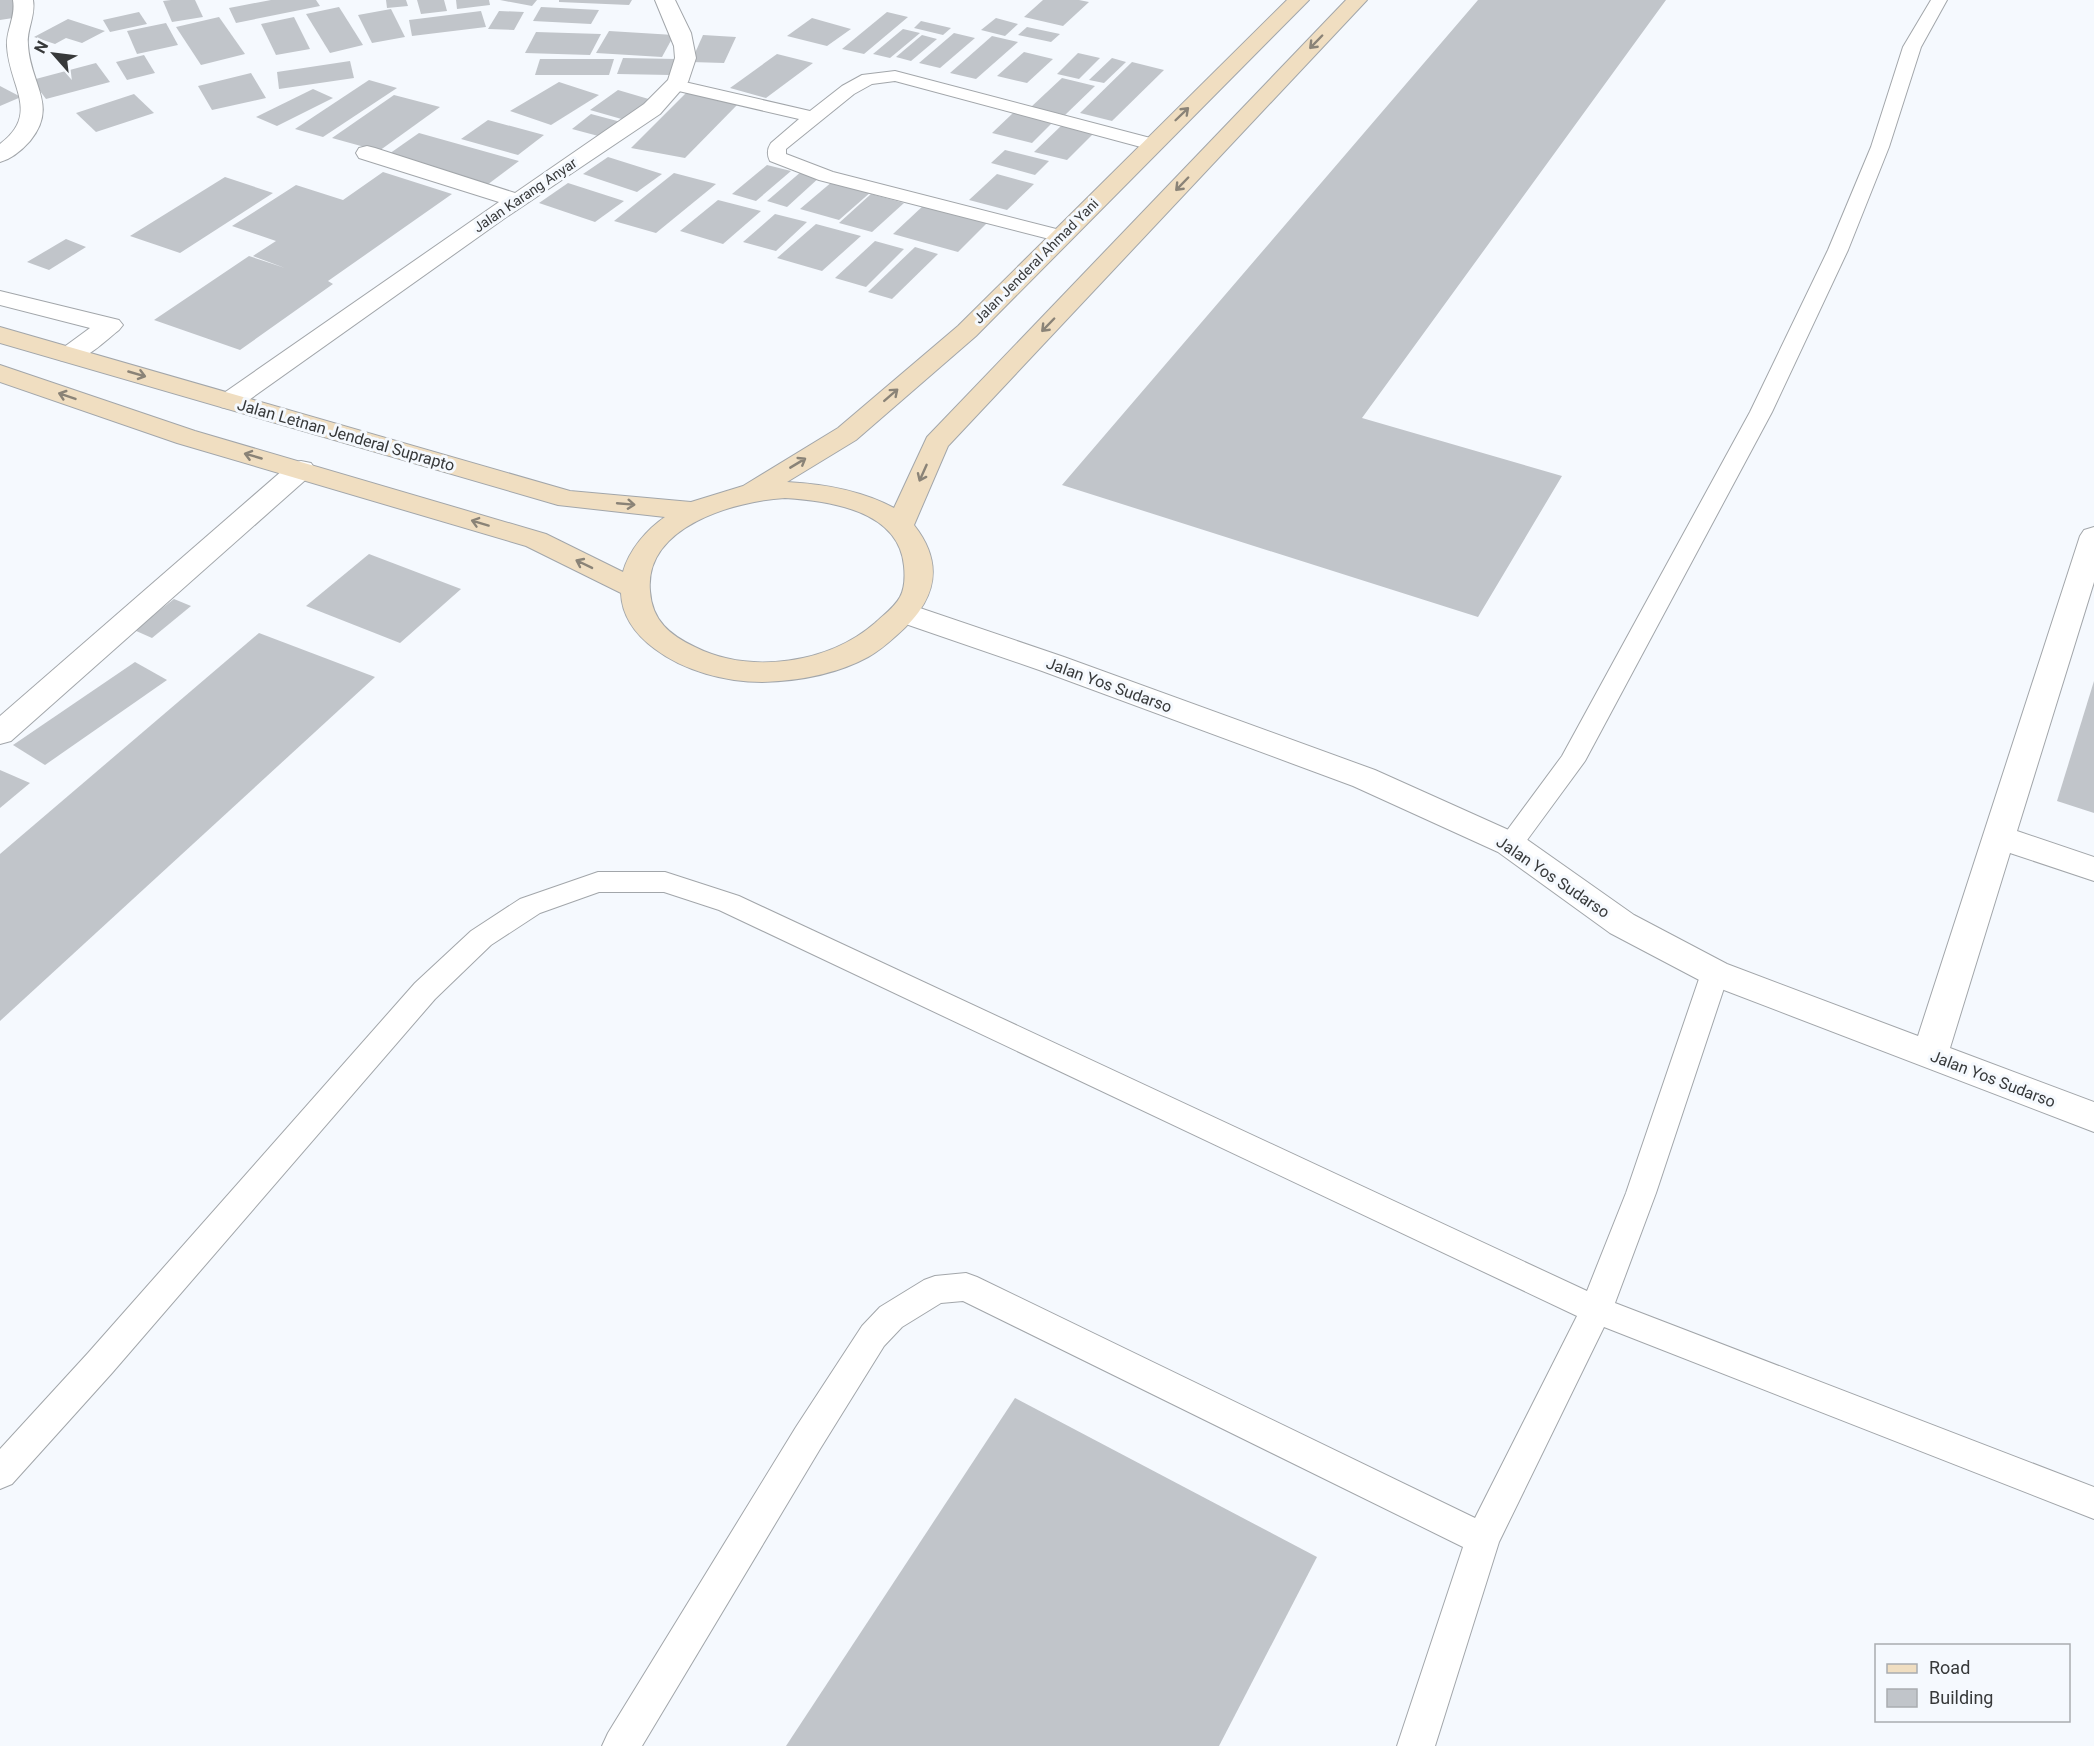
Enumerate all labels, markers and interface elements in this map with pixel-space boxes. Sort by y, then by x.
north arrow [24,24,84,84]
one-way arrow [1309,35,1324,50]
text: N [30,38,52,57]
one-way arrow [1175,107,1190,121]
street label: Jalan Karang Anyar [470,154,580,235]
one-way arrow [1175,176,1189,191]
street label: Jalan Jenderal Ahmad Yani [970,195,1102,327]
one-way arrow [1041,318,1055,333]
one-way arrow [127,369,146,380]
one-way arrow [58,389,77,400]
one-way arrow [883,389,899,403]
street label: Jalan Letnan Jenderal Suprapto [235,395,457,475]
one-way arrow [243,449,262,461]
one-way arrow [789,457,806,469]
one-way arrow [917,463,928,481]
one-way arrow [616,499,636,510]
one-way arrow [471,517,490,528]
one-way arrow [576,557,594,569]
street label: Jalan Yos Sudarso [1044,653,1174,717]
street label: Jalan Yos Sudarso [1493,832,1613,922]
street label: Jalan Yos Sudarso [1928,1046,2058,1112]
legend [1875,1644,2070,1722]
text: Road [1929,1657,1970,1678]
text: Building [1929,1687,1993,1708]

